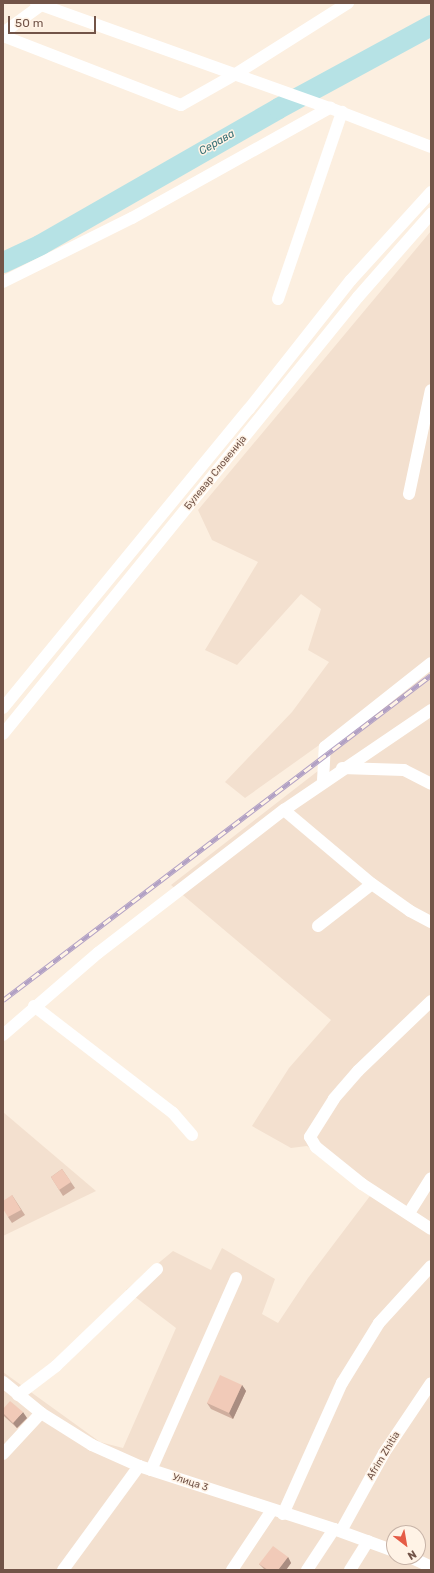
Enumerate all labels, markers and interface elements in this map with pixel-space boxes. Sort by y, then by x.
scale bar [10,8,98,34]
text: 50 m [15,16,43,30]
water label: Серава [197,128,237,158]
street label: Булевар Словенија [182,433,250,513]
street label: Afrim Zhitia [365,1430,403,1482]
street label: Улица 3 [170,1472,210,1494]
north arrow [386,1525,426,1565]
text: N [405,1547,419,1562]

